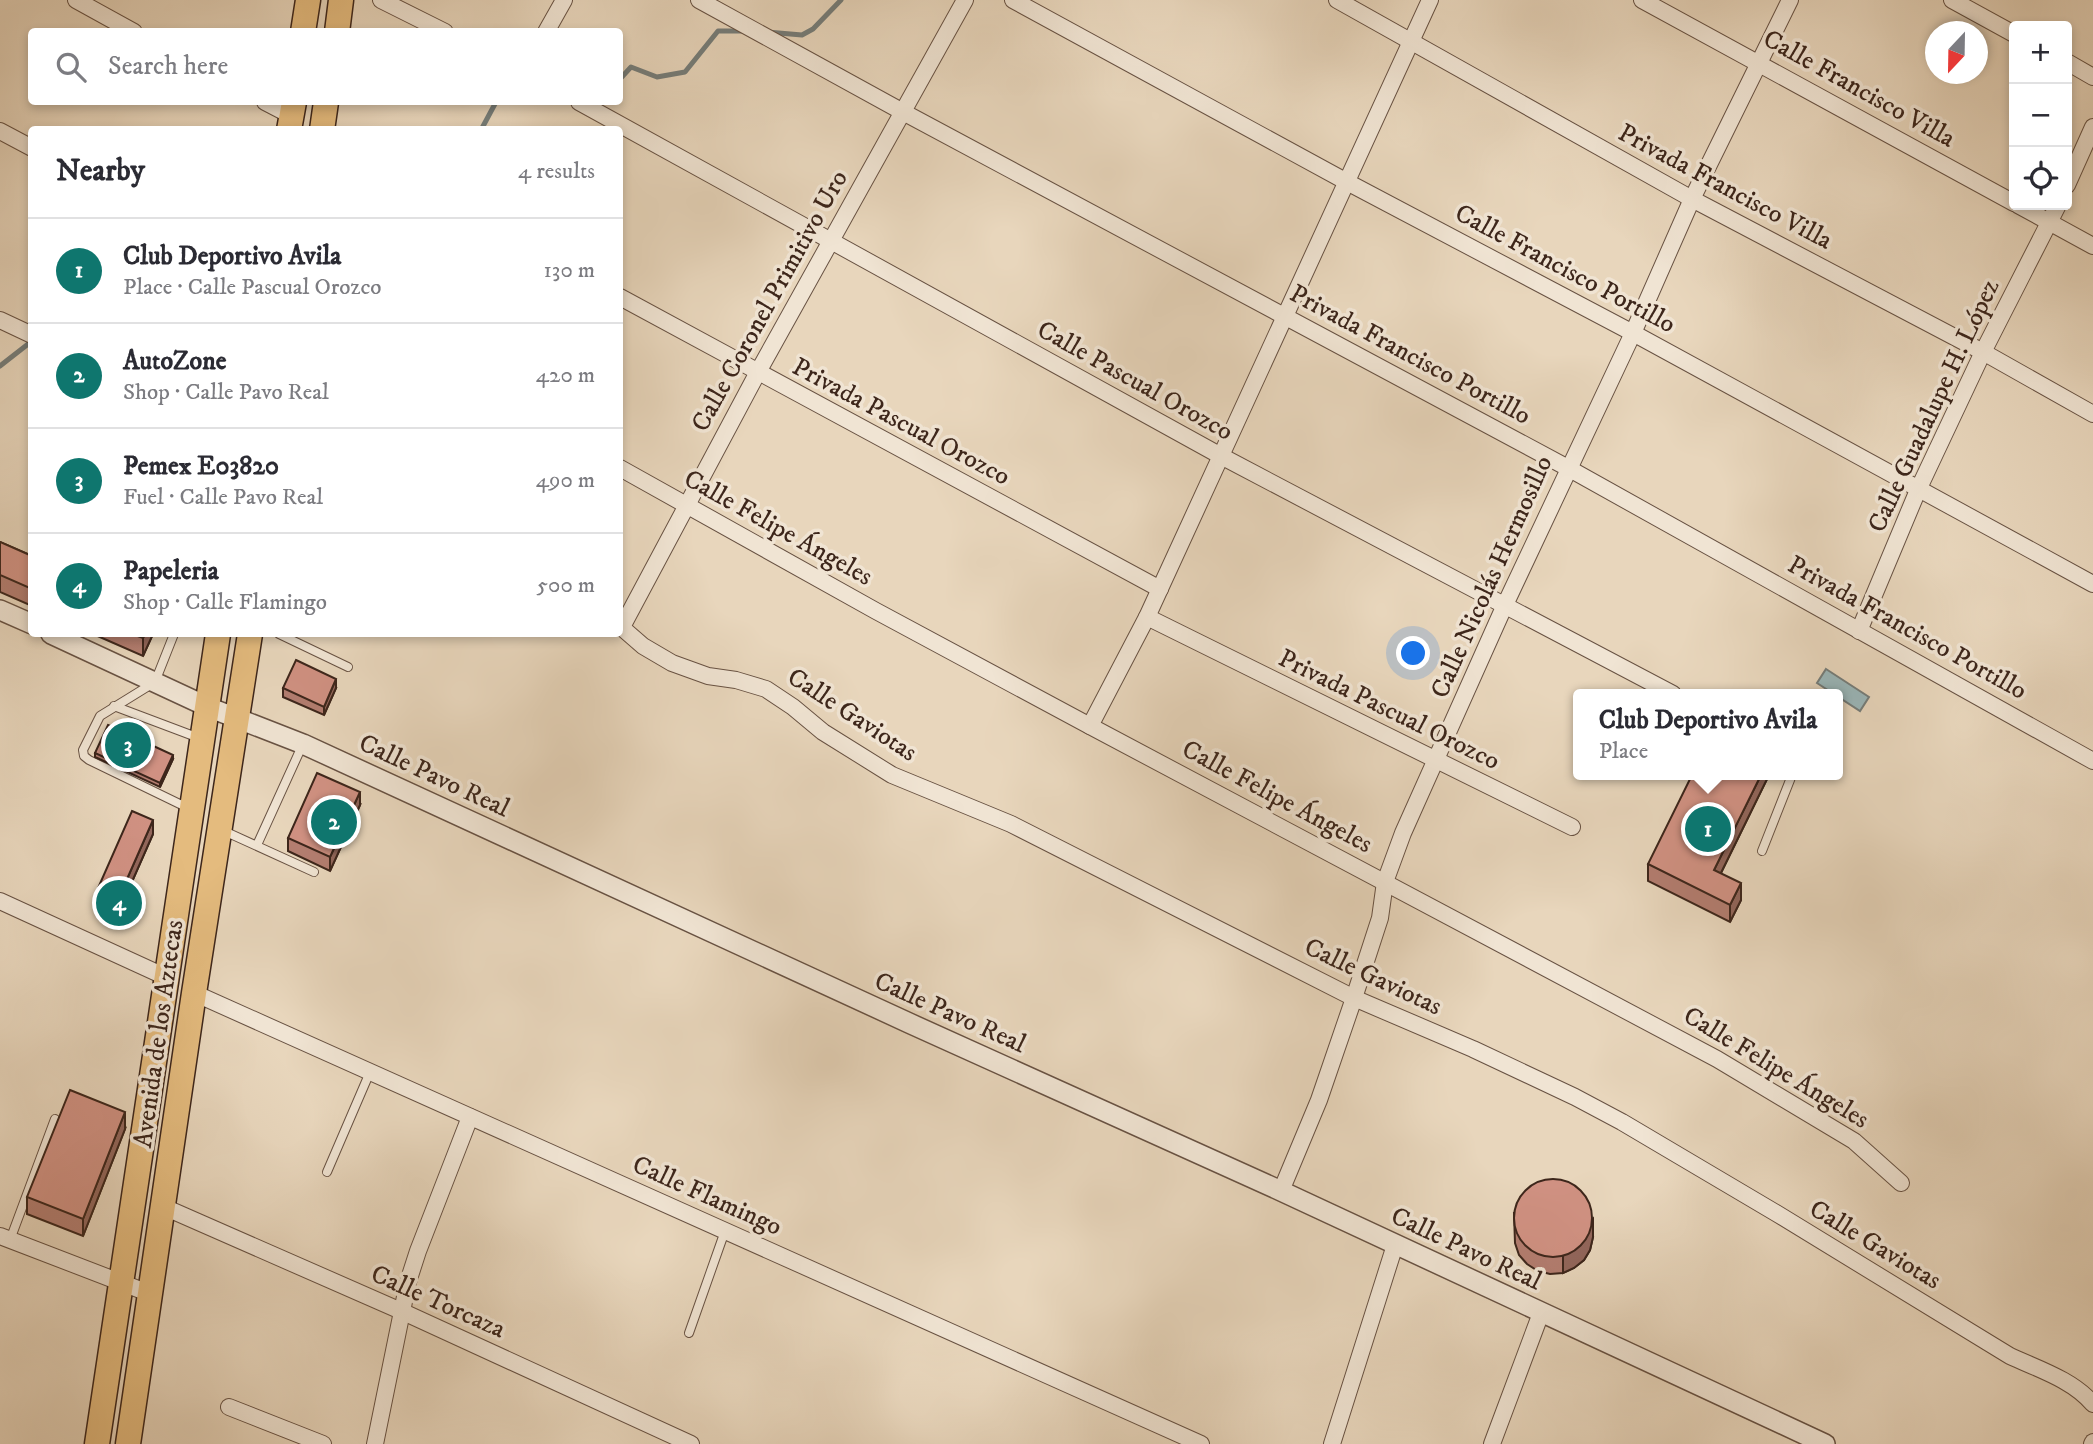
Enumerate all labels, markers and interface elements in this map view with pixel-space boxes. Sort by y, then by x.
north arrow [1925,21,1988,84]
map controls [2009,21,2072,210]
button: + [2009,21,2072,84]
street label: Calle Francisco Villa [1757,23,1961,155]
search box [28,28,623,105]
icon: search [52,48,90,86]
text: Search here [108,50,228,83]
button: − [2009,84,2072,147]
street label: Privada Francisco Villa [1612,117,1838,257]
button: locate [2009,147,2072,210]
text: Nearby [56,153,145,190]
text: 4 results [518,157,595,186]
street label: Calle Coronel Primitivo Uro [684,164,856,438]
street label: Calle Francisco Portillo [1449,197,1681,341]
text: Club Deportivo Avila [123,240,341,273]
text: 1 [75,256,83,285]
text: 130 m [543,256,595,285]
text: Place · Calle Pascual Orozco [123,273,382,302]
street label: Calle Guadalupe H. López [1861,274,2007,538]
street label: Privada Francisco Portillo [1284,277,1536,433]
street label: Calle Pascual Orozco [1031,313,1239,449]
text: AutoZone [123,345,226,378]
street label: Privada Pascual Orozco [786,351,1016,493]
text: 2 [73,361,85,390]
text: 420 m [536,361,595,390]
text: Shop · Calle Pavo Real [123,378,329,407]
text: Pemex E03820 [123,450,279,483]
street label: Calle Nicolás Hermosillo [1424,451,1560,703]
street label: Calle Felipe Ángeles [678,462,879,594]
text: 3 [75,466,83,495]
text: 490 m [536,466,595,495]
text: Fuel · Calle Pavo Real [123,483,323,512]
street label: Privada Francisco Portillo [1782,548,2032,708]
text: Papeleria [123,555,219,588]
text: 4 [72,571,86,600]
text: 500 m [537,571,595,600]
text: Shop · Calle Flamingo [123,588,327,617]
your location [1396,636,1430,670]
street label: Privada Pascual Orozco [1273,642,1505,778]
street label: Calle Gaviotas [781,661,923,769]
popup [1573,689,1843,780]
text: Club Deportivo Avila [1599,704,1817,737]
pin: 3 [105,719,151,771]
street label: Calle Pavo Real [353,727,515,825]
street label: Calle Felipe Ángeles [1176,732,1378,861]
text: Place [1599,737,1648,766]
pin: 2 [311,796,357,848]
pin: 1 [1685,803,1731,855]
pin: 4 [96,877,142,929]
street label: Avenida de los Aztecas [127,918,191,1150]
street label: Calle Gaviotas [1299,931,1447,1023]
street label: Calle Pavo Real [869,965,1031,1061]
street label: Calle Felipe Ángeles [1677,999,1875,1136]
street label: Calle Flamingo [627,1148,787,1244]
street label: Calle Gaviotas [1803,1193,1947,1297]
street label: Calle Pavo Real [1385,1200,1547,1298]
street label: Calle Torcaza [366,1258,510,1346]

